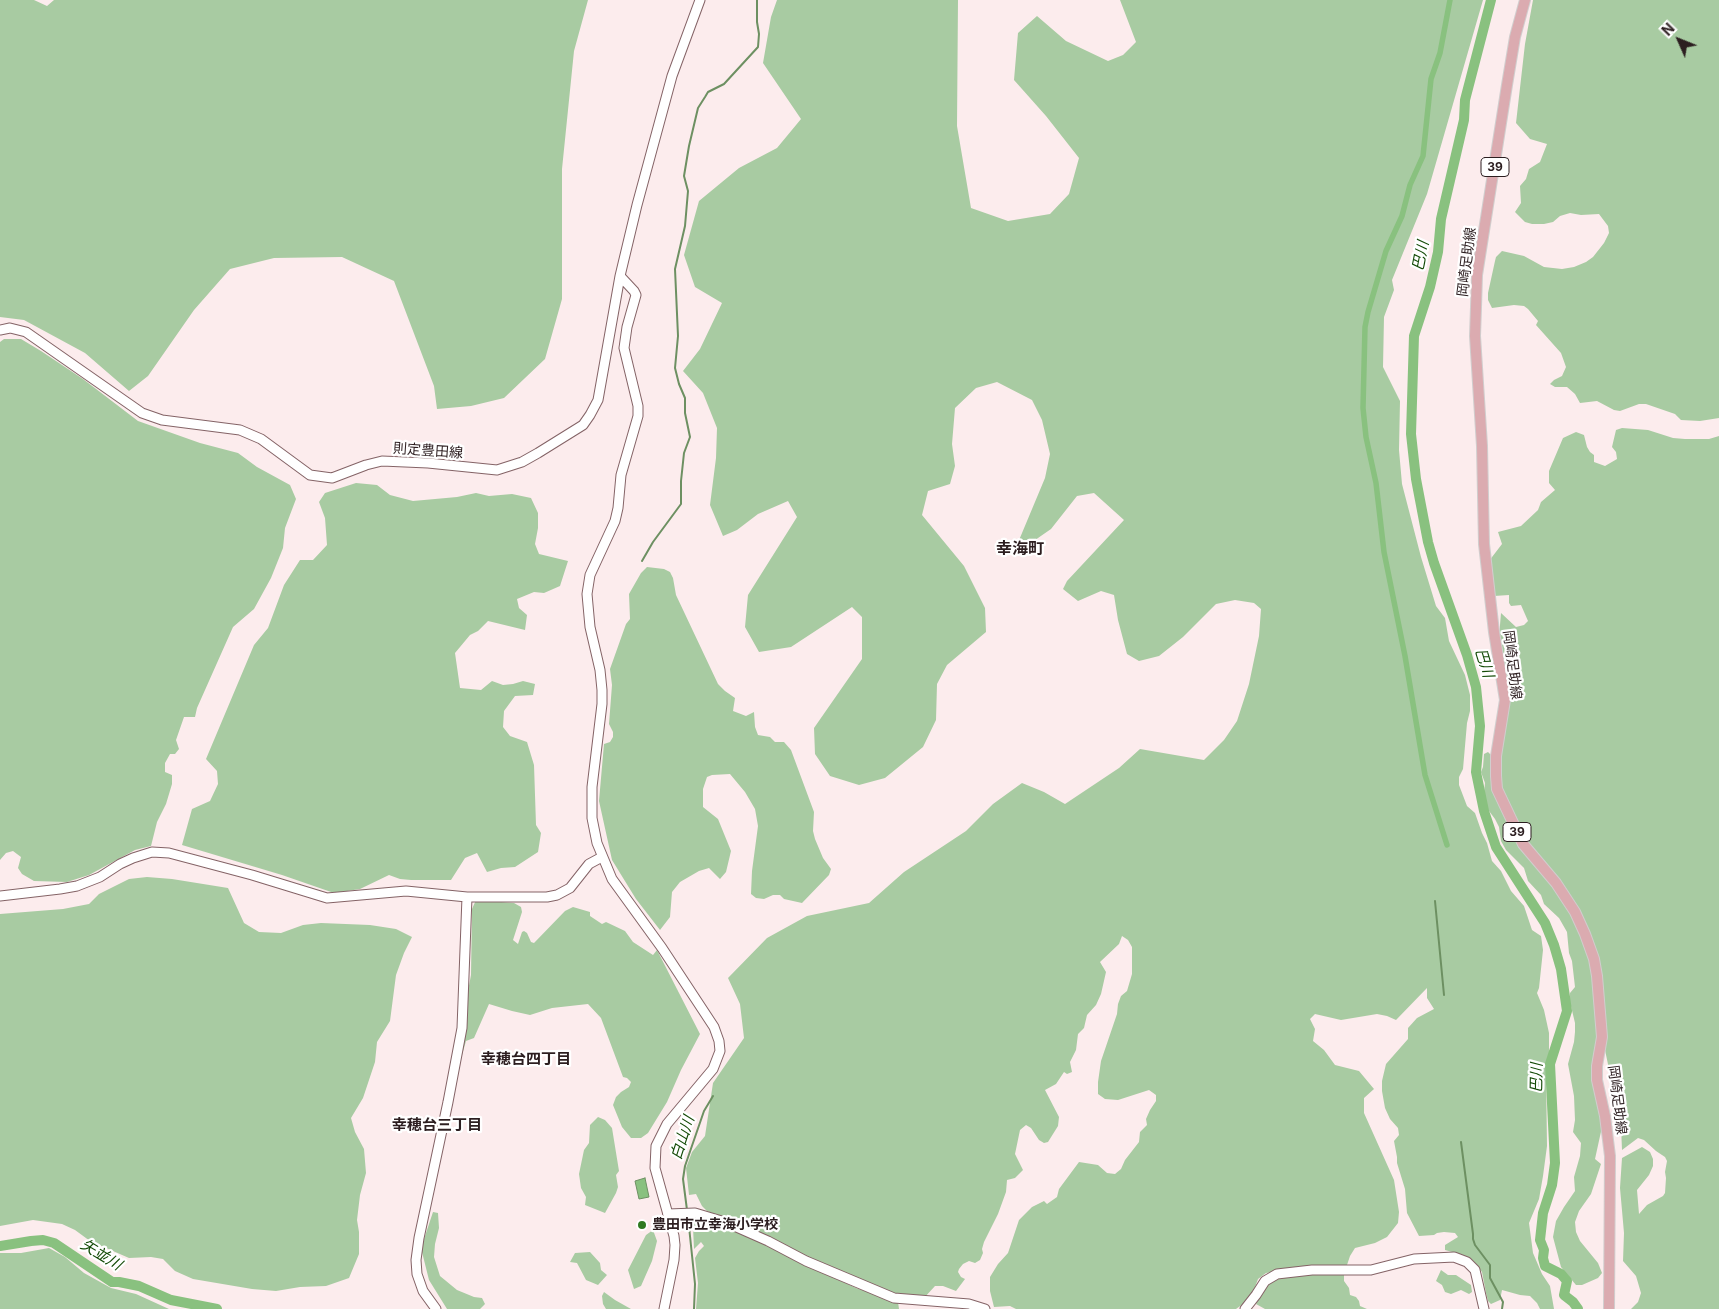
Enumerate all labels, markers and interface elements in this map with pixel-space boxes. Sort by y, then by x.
north arrow [1654,15,1704,65]
text: N [1658,19,1678,39]
road number: 39 [1481,158,1509,176]
street label: 岡崎足助線 [1454,226,1480,298]
water label: 巴川 [1409,240,1433,272]
street label: 則定豊田線 [392,440,464,462]
district label: 幸海町 [996,539,1044,559]
street label: 岡崎足助線 [1499,629,1525,701]
water label: 巴川 [1471,646,1497,680]
road number: 39 [1503,822,1531,842]
district label: 幸穂台四丁目 [481,1050,571,1068]
water label: 巴川 [1528,1063,1546,1093]
street label: 岡崎足助線 [1604,1064,1630,1136]
water label: 白山川 [667,1114,699,1162]
district label: 幸穂台三丁目 [392,1116,482,1134]
place label: 豊田市立幸海小学校 [652,1217,778,1233]
marker: 豊田市立幸海小学校 [636,1219,648,1231]
water label: 矢並川 [77,1236,125,1274]

